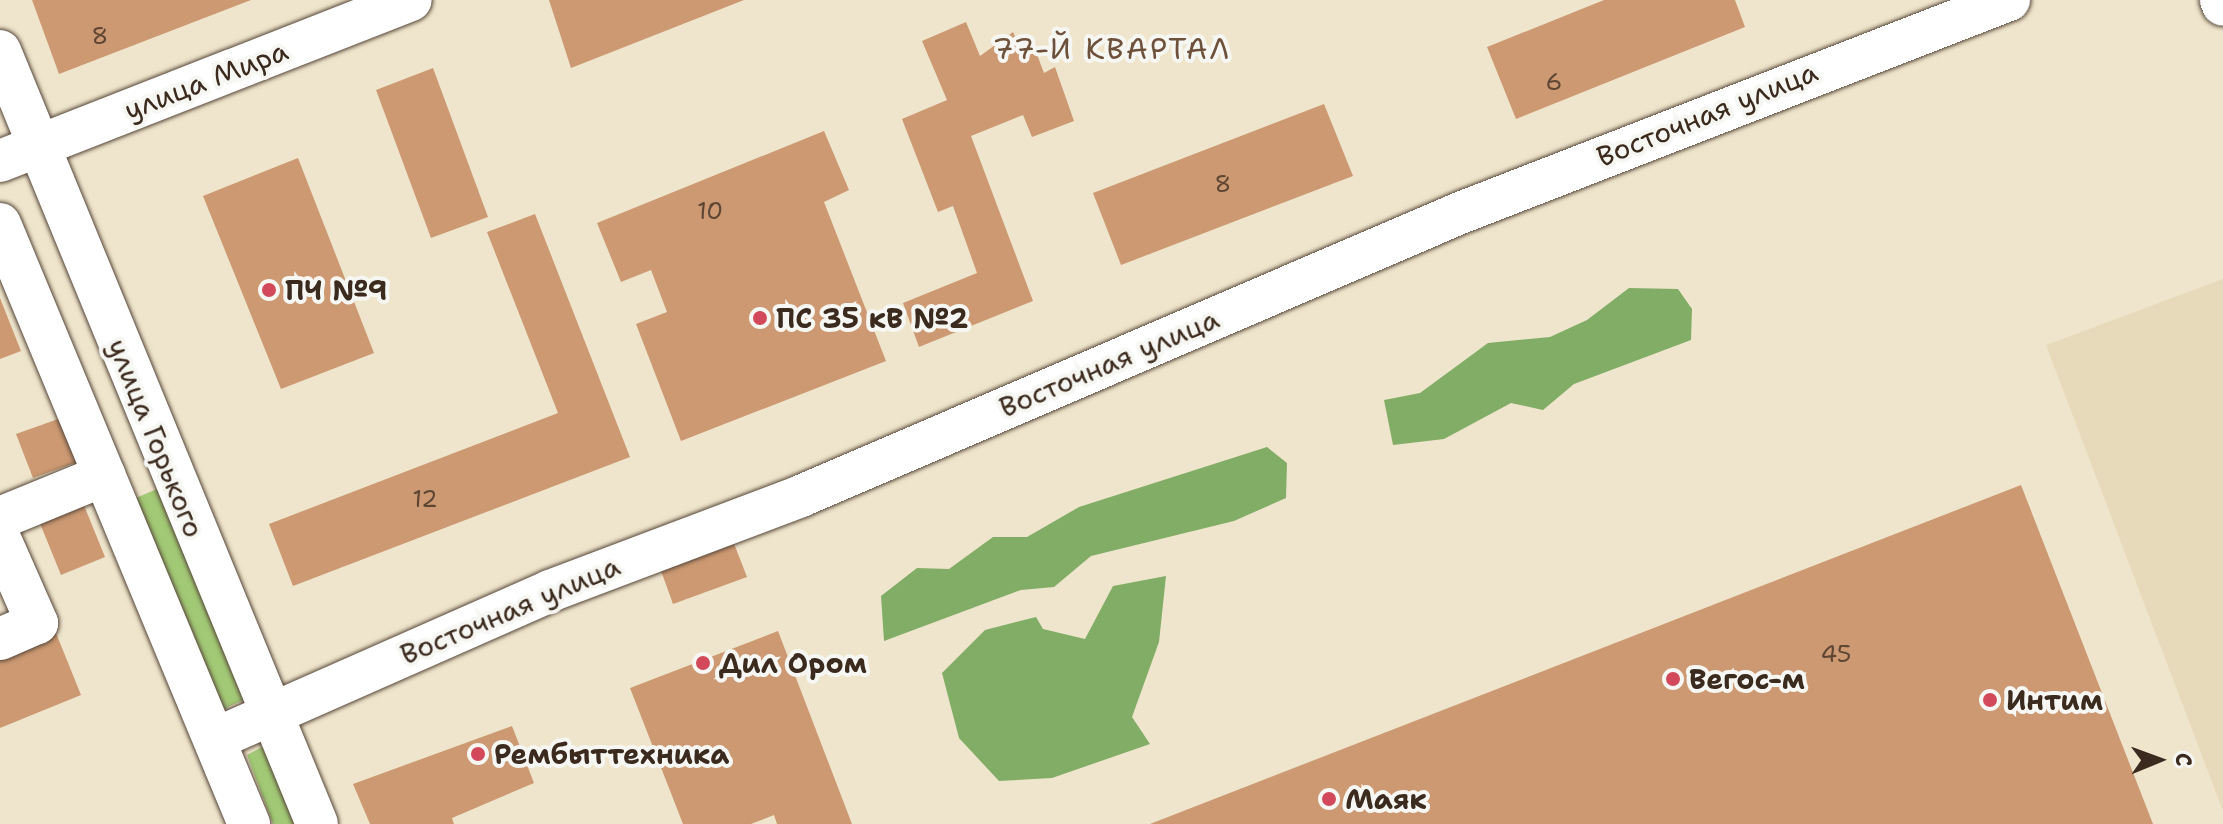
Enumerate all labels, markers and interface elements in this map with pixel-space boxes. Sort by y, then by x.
house number: 8 [92,23,108,51]
district label: 77-Й КВАРТАЛ [992,31,1232,67]
street label: улица Мира [119,33,293,127]
street label: Восточная улица [1592,54,1822,174]
house number: 6 [1546,69,1562,97]
house number: 8 [1215,171,1231,199]
house number: 10 [697,198,723,226]
place label: ПЧ №9 [285,273,387,307]
marker: ПЧ №9 [260,281,278,299]
place label: ПС 35 кВ №2 [776,301,968,335]
street label: Восточная улица [994,302,1224,424]
marker: ПС 35 кВ №2 [751,309,769,327]
street label: улица Горького [101,334,211,542]
house number: 12 [412,486,438,514]
street label: Восточная улица [395,549,625,671]
house number: 45 [1821,641,1851,669]
place label: Дил Ором [719,646,867,680]
marker: Дил Ором [694,654,712,672]
place label: Вегос-м [1689,662,1805,696]
marker: Вегос-м [1664,670,1682,688]
place label: Интим [2006,683,2103,717]
marker: Интим [1981,691,1999,709]
north arrow [2119,720,2199,800]
place label: Рембыттехника [494,737,729,771]
marker: Рембыттехника [469,745,487,763]
text: С [2169,753,2198,767]
place label: Маяк [1345,782,1427,816]
marker: Маяк [1320,790,1338,808]

